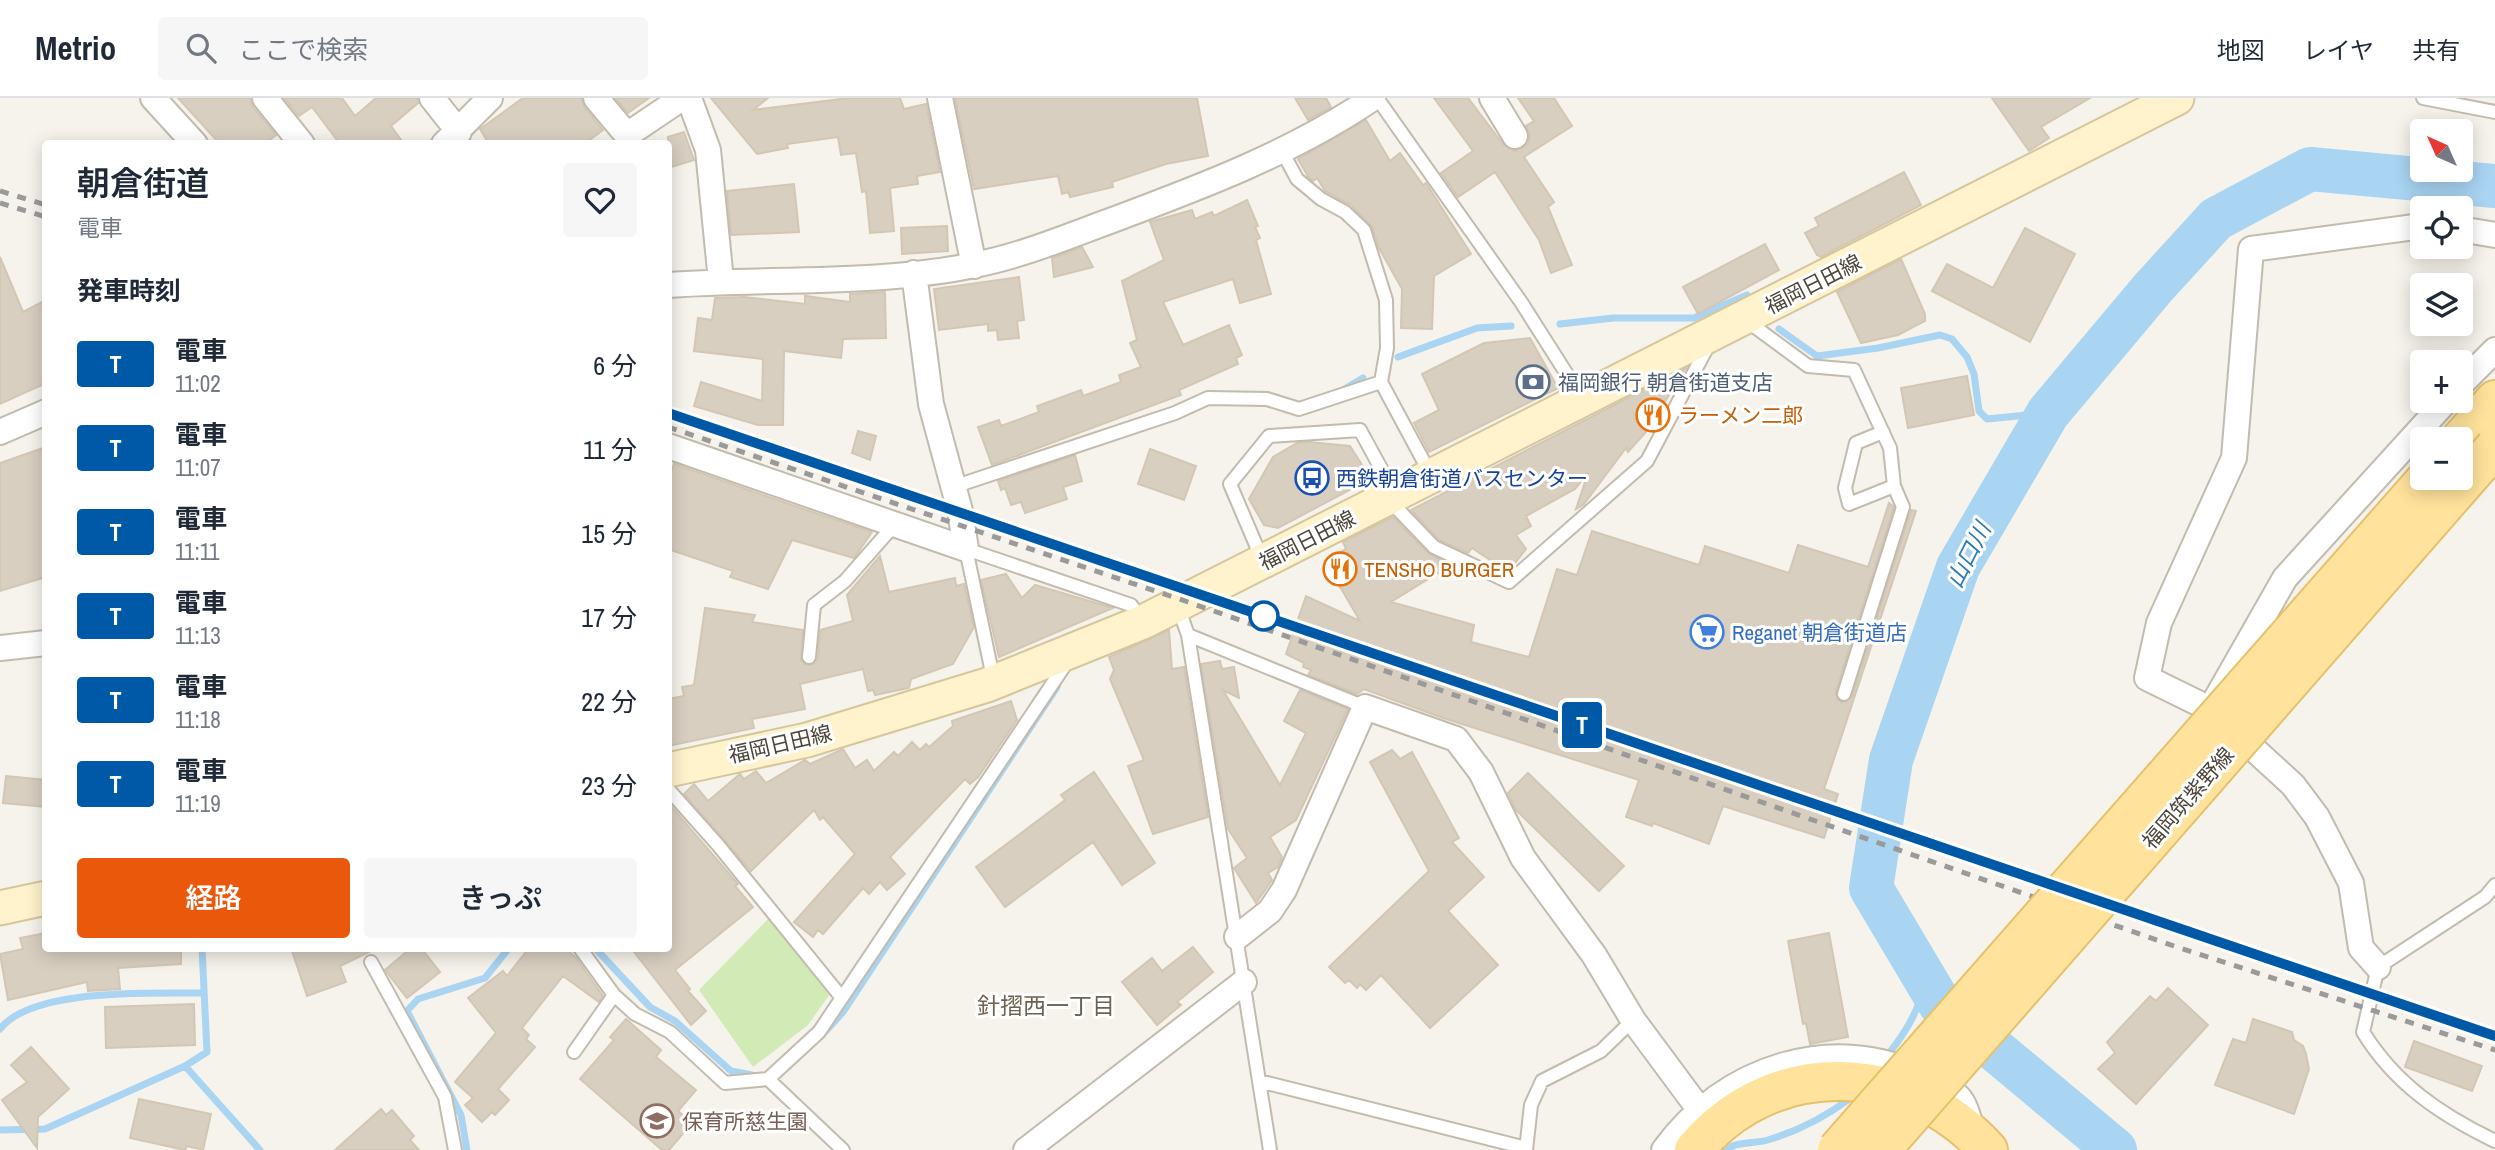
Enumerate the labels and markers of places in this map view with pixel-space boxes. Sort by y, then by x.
bank icon: 福岡銀行 朝倉街道支店 [1514,363,1552,401]
place label: 福岡銀行 朝倉街道支店 [1558,368,1773,397]
restaurant icon: ラーメン二郎 [1634,396,1672,434]
place label: ラーメン二郎 [1678,401,1803,430]
bus stop icon: 西鉄朝倉街道バスセンター [1293,459,1331,497]
place label: 西鉄朝倉街道バスセンター [1336,464,1588,493]
restaurant icon: TENSHO BURGER [1321,550,1359,588]
place label: TENSHO BURGER [1364,555,1514,584]
unlabelled marker [1249,601,1279,631]
supermarket icon: Reganet 朝倉街道店 [1688,613,1726,651]
place label: Reganet 朝倉街道店 [1732,618,1907,647]
school or university icon: 保育所慈生園 [638,1102,676,1140]
place label: 保育所慈生園 [682,1107,808,1136]

